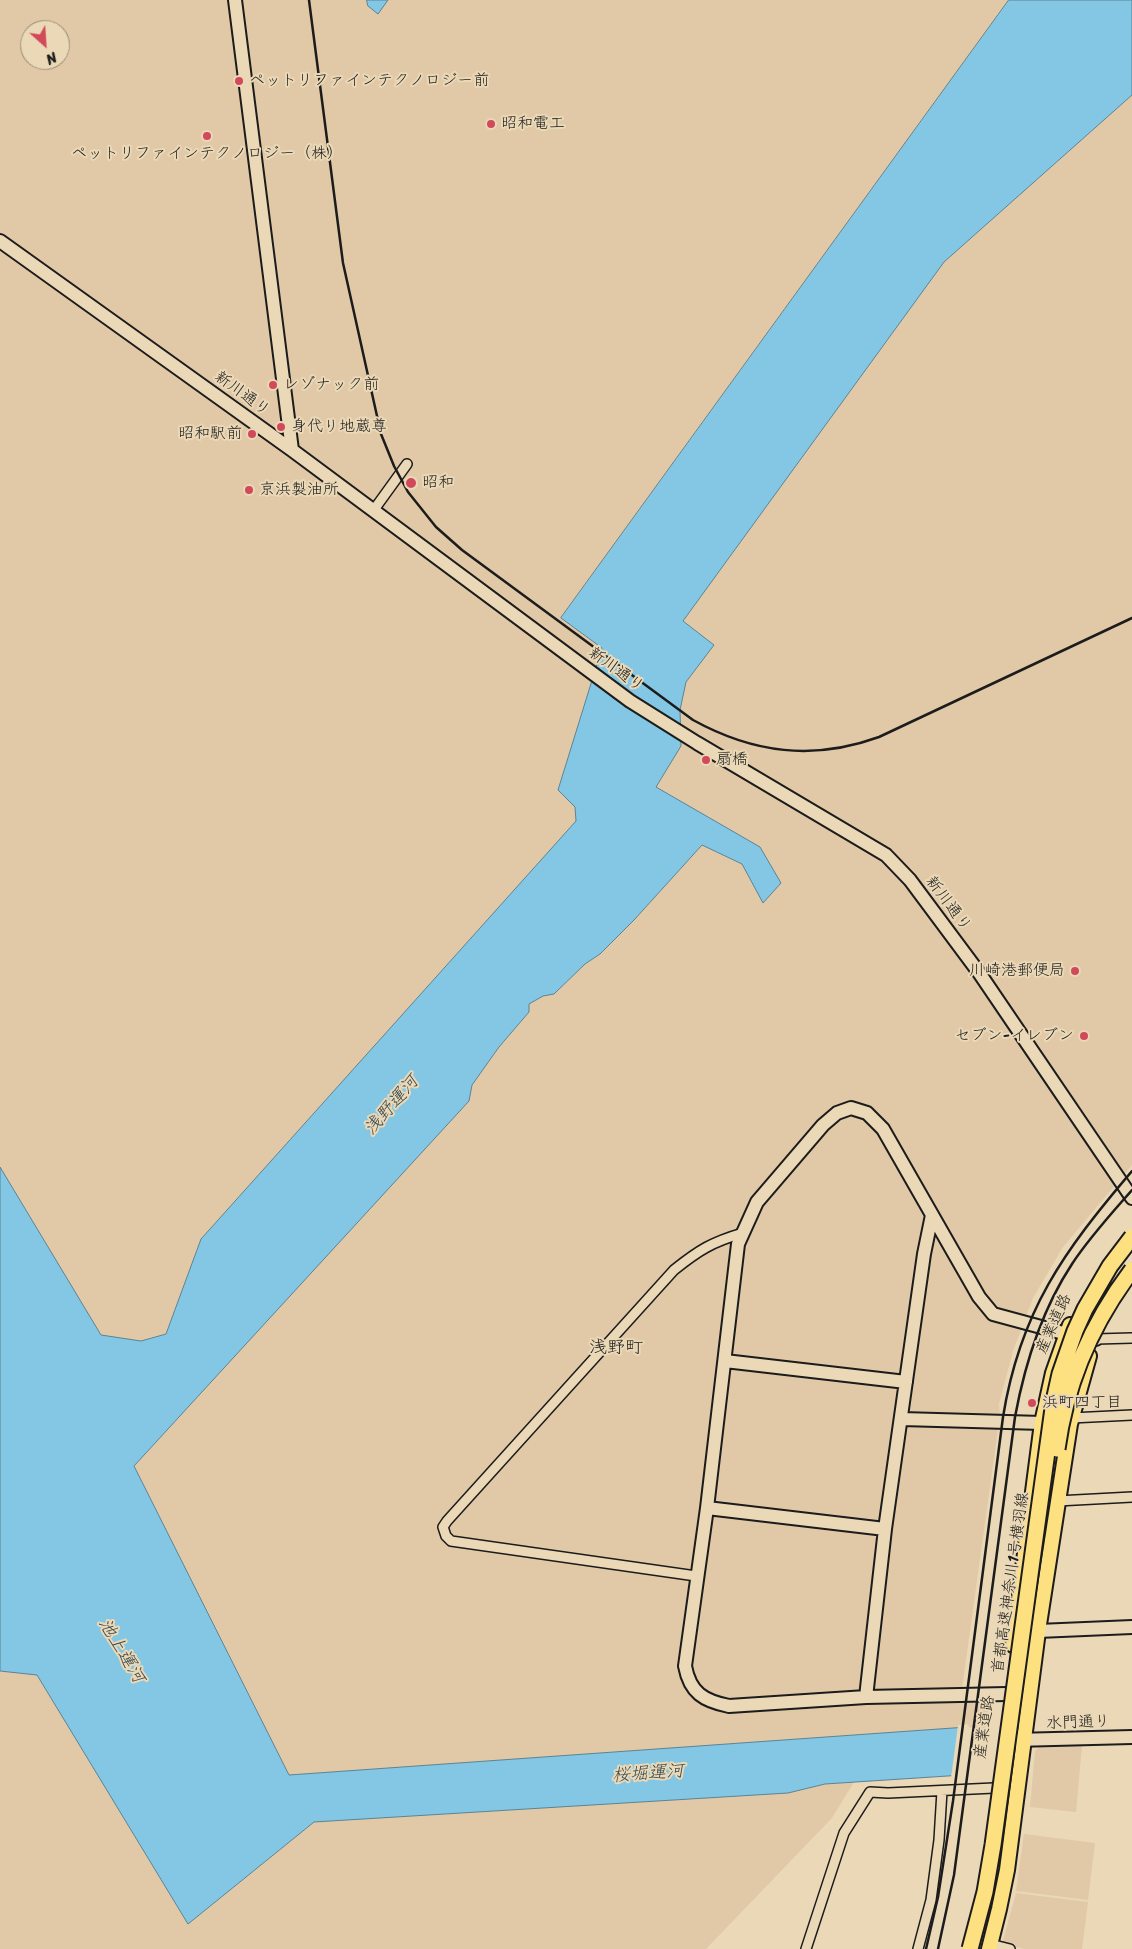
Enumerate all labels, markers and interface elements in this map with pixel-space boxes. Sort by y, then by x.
north arrow [20,20,70,70]
text: N [42,45,61,71]
place label: ペットリファインテクノロジー前 [249,71,489,91]
marker: ペットリファインテクノロジー前 [233,75,245,87]
place label: 昭和電工 [501,114,565,134]
marker: 昭和電工 [485,118,497,130]
marker: ペットリファインテクノロジー（株） [201,130,213,142]
place label: ペットリファインテクノロジー（株） [71,144,343,164]
street label: 新川通り [210,367,274,421]
place label: レゾナック前 [283,375,379,395]
marker: レゾナック前 [267,379,279,391]
place label: 身代り地蔵尊 [291,417,387,437]
marker: 身代り地蔵尊 [275,421,287,433]
place label: 昭和駅前 [178,424,242,444]
marker: 昭和駅前 [246,428,258,440]
place label: 昭和 [422,473,454,493]
marker: 昭和 [404,476,418,490]
place label: 京浜製油所 [259,480,339,500]
marker: 京浜製油所 [243,484,255,496]
street label: 新川通り [584,643,648,697]
place label: 扇橋 [716,750,748,770]
marker: 扇橋 [700,754,712,766]
street label: 新川通り [921,873,975,935]
place label: 川崎港郵便局 [969,961,1065,981]
marker: 川崎港郵便局 [1069,965,1081,977]
place label: セブン-イレブン [955,1026,1074,1046]
marker: セブン-イレブン [1078,1030,1090,1042]
water label: 浅野運河 [360,1072,424,1140]
street label: 産業道路 [1032,1291,1076,1357]
district label: 浅野町 [589,1337,643,1359]
place label: 浜町四丁目 [1042,1393,1122,1413]
marker: 浜町四丁目 [1026,1397,1038,1409]
street label: 首都高速神奈川1号横羽線 [989,1491,1033,1675]
water label: 池上運河 [93,1615,149,1687]
street label: 産業道路 [971,1694,999,1760]
street label: 水門通り [1046,1712,1110,1734]
water label: 桜堀運河 [611,1761,685,1787]

